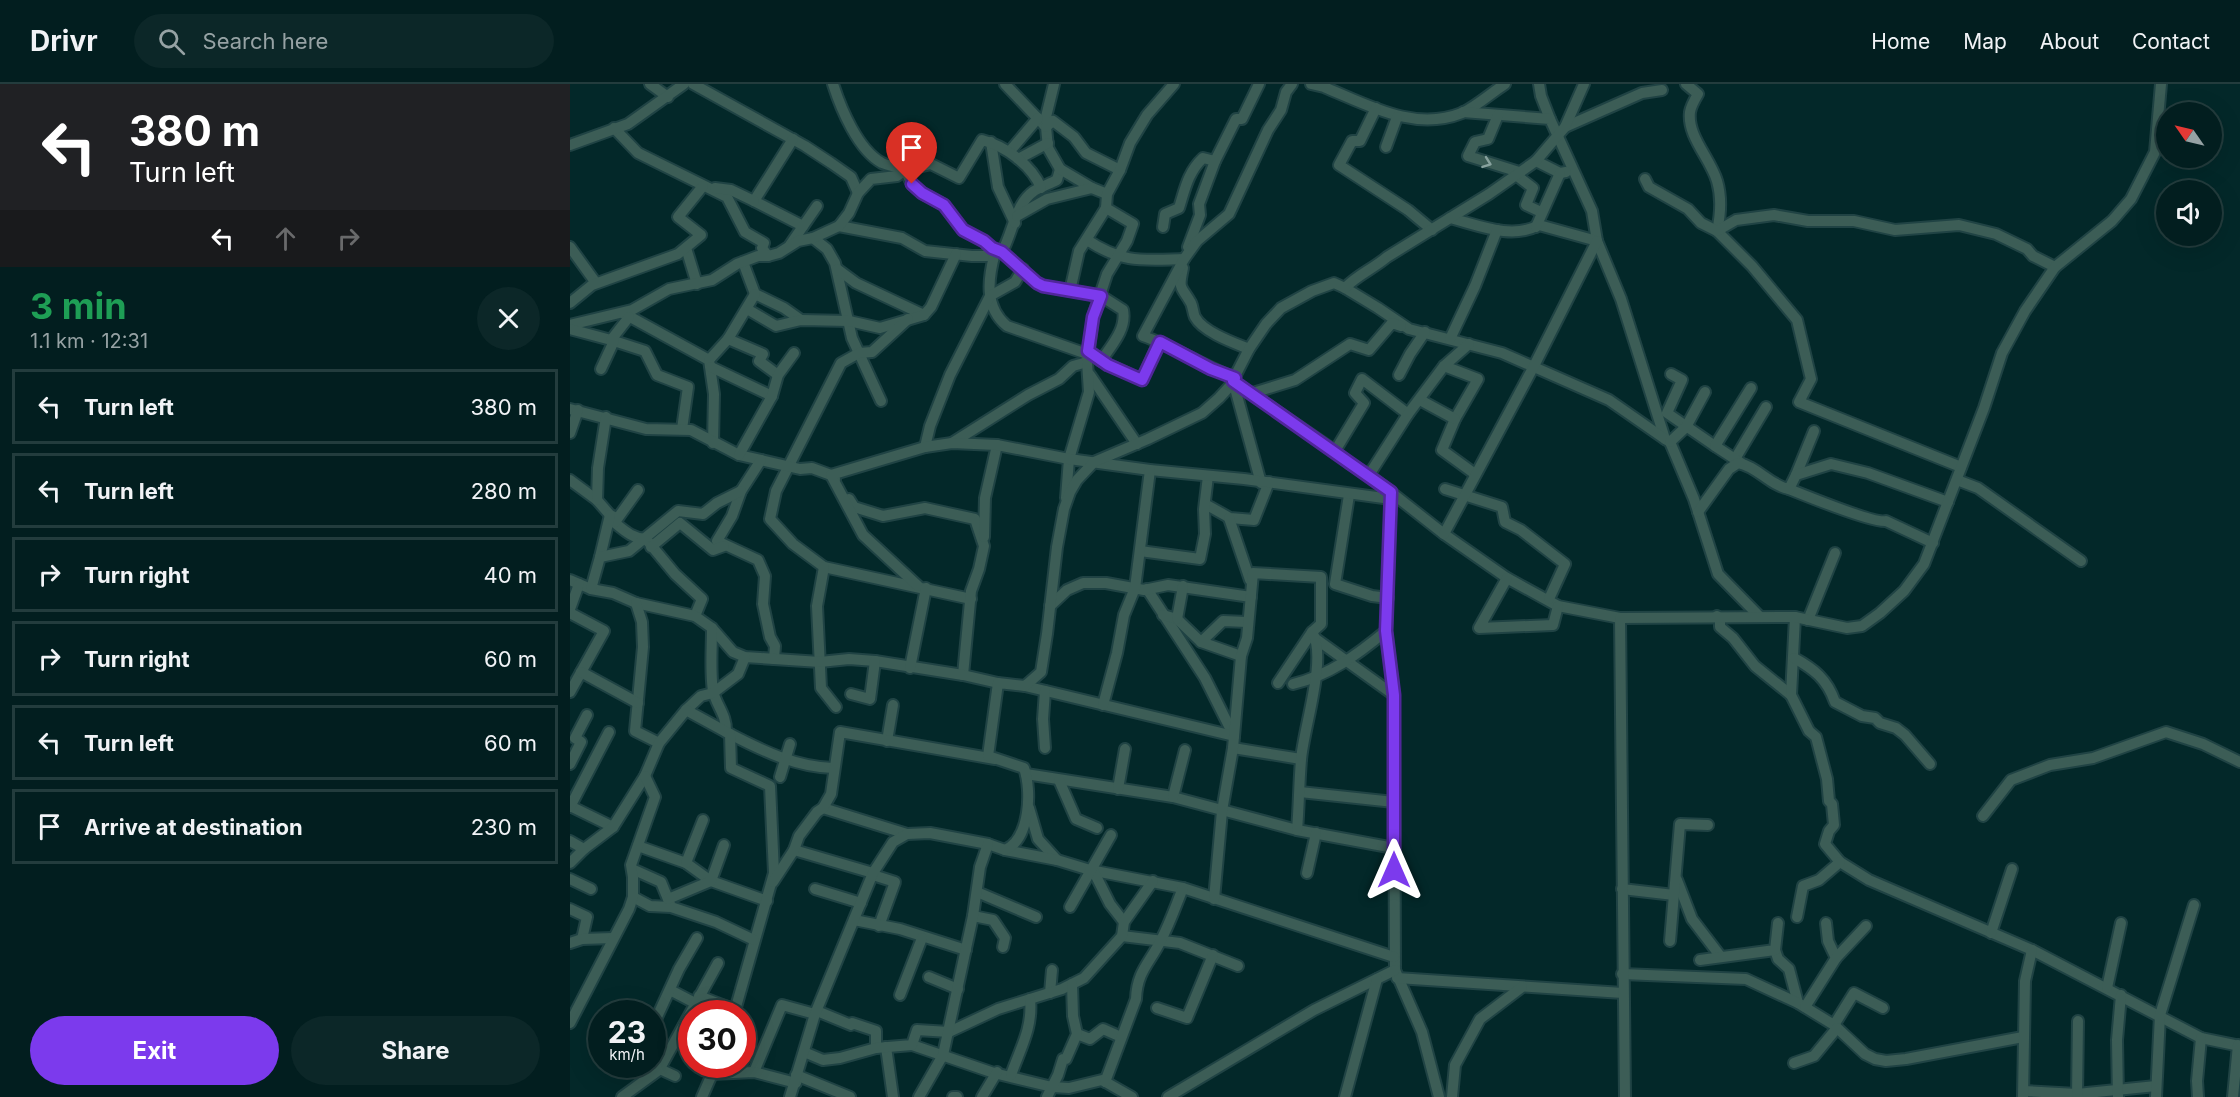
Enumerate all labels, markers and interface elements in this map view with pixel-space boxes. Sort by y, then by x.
search box [134,14,554,68]
text: Drivr [30,24,98,58]
icon: search [155,25,188,58]
text: Search here [203,28,328,54]
text: Home [1871,29,1930,54]
text: Map [1963,29,2007,54]
text: About [2040,29,2099,54]
text: Contact [2132,29,2210,54]
north arrow [2156,102,2222,168]
map controls [2156,102,2222,246]
text: 380 m [129,105,260,156]
icon: left [30,108,108,186]
pin [886,122,937,184]
icon: arrive [895,131,928,164]
one-way arrow [1481,155,1492,168]
text: Turn left [129,156,235,189]
button: sound [2156,180,2222,246]
icon: left [206,222,239,255]
icon: ahead [269,222,302,255]
icon: right [332,222,365,255]
text: 3 min [30,284,127,328]
button: close [477,287,540,350]
text: 1.1 km · 12:31 [30,329,148,353]
icon: left [33,390,66,423]
text: Turn left [84,394,174,420]
text: 380 m [470,394,537,420]
icon: left [33,474,66,507]
text: Turn left [84,478,174,504]
text: 280 m [471,478,537,504]
icon: right [33,558,66,591]
text: Turn right [84,562,190,588]
text: 40 m [483,562,537,588]
icon: right [33,642,66,675]
text: Turn right [84,646,190,672]
text: 60 m [484,646,537,672]
icon: left [33,726,66,759]
text: Turn left [84,730,174,756]
text: 60 m [484,730,537,756]
icon: arrive [33,810,66,843]
text: Arrive at destination [84,814,303,840]
text: 230 m [471,814,537,840]
position arrow [1362,838,1426,902]
speed limit sign: 30 [678,1000,756,1078]
text: 23 [608,1014,646,1050]
button: Exit [30,1016,279,1085]
button: Share [291,1016,540,1085]
text: km/h [609,1045,645,1064]

